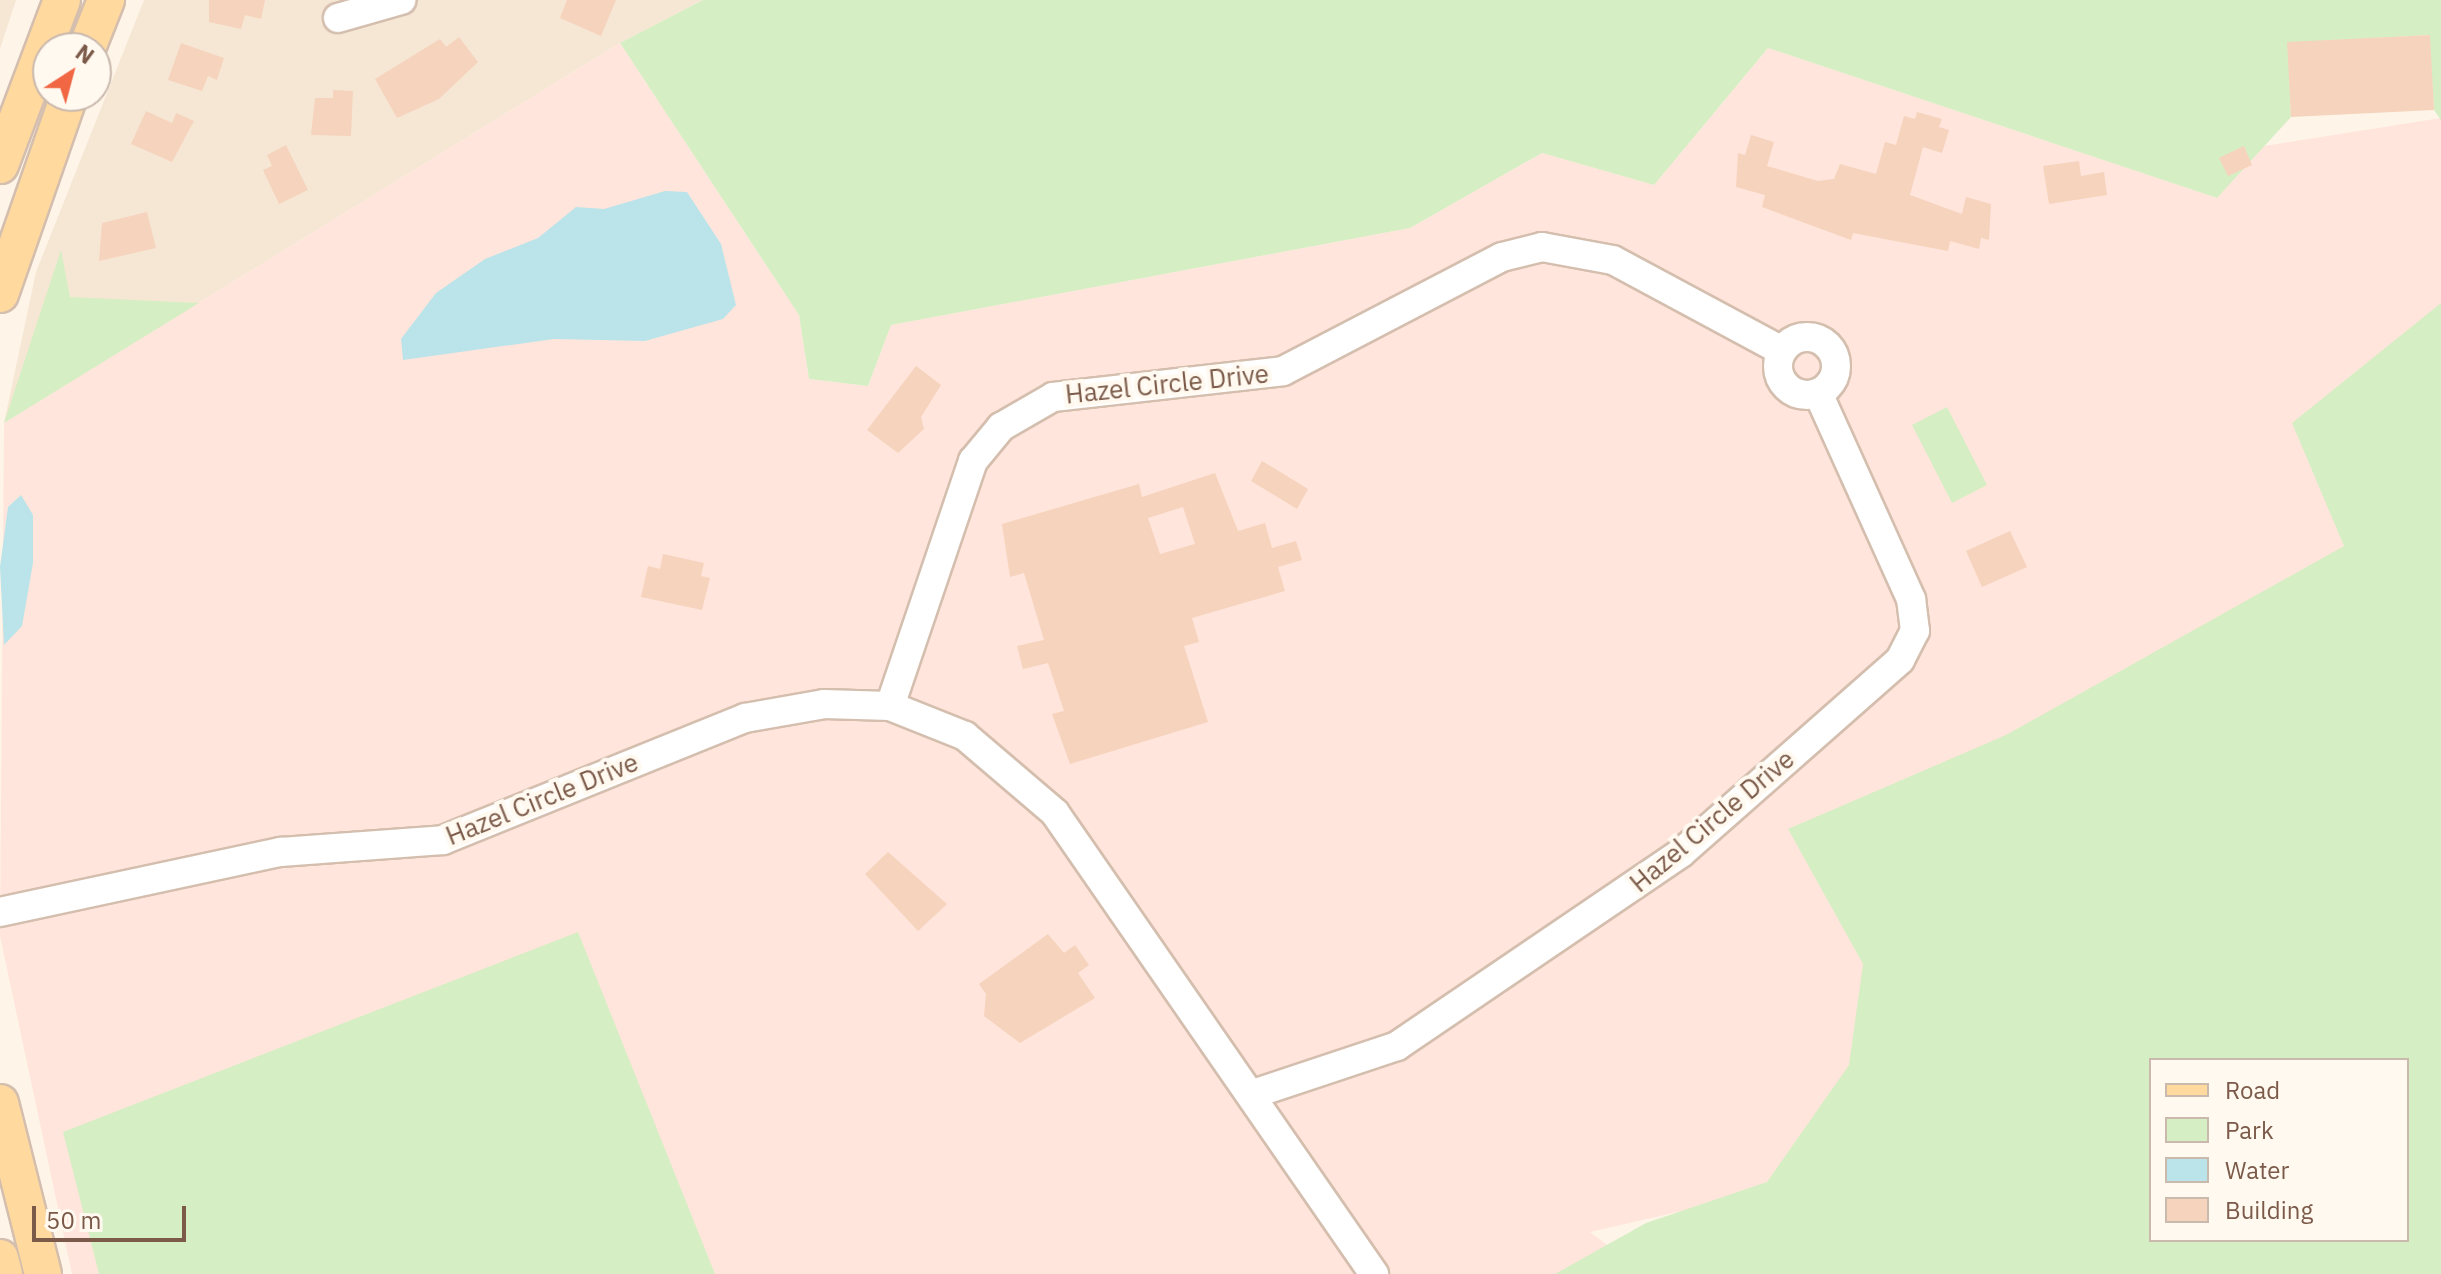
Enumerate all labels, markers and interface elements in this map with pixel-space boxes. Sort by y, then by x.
north arrow [32,32,112,112]
text: N [70,37,100,70]
street label: Hazel Circle Drive [1064,358,1270,410]
street label: Hazel Circle Drive [1624,743,1800,899]
street label: Hazel Circle Drive [441,746,643,852]
legend [2149,1058,2409,1242]
text: Road [2225,1074,2280,1106]
text: Park [2225,1114,2274,1146]
text: Water [2225,1154,2289,1186]
scale bar [36,1190,190,1240]
text: Building [2225,1194,2313,1226]
text: 50 m [46,1204,101,1236]

